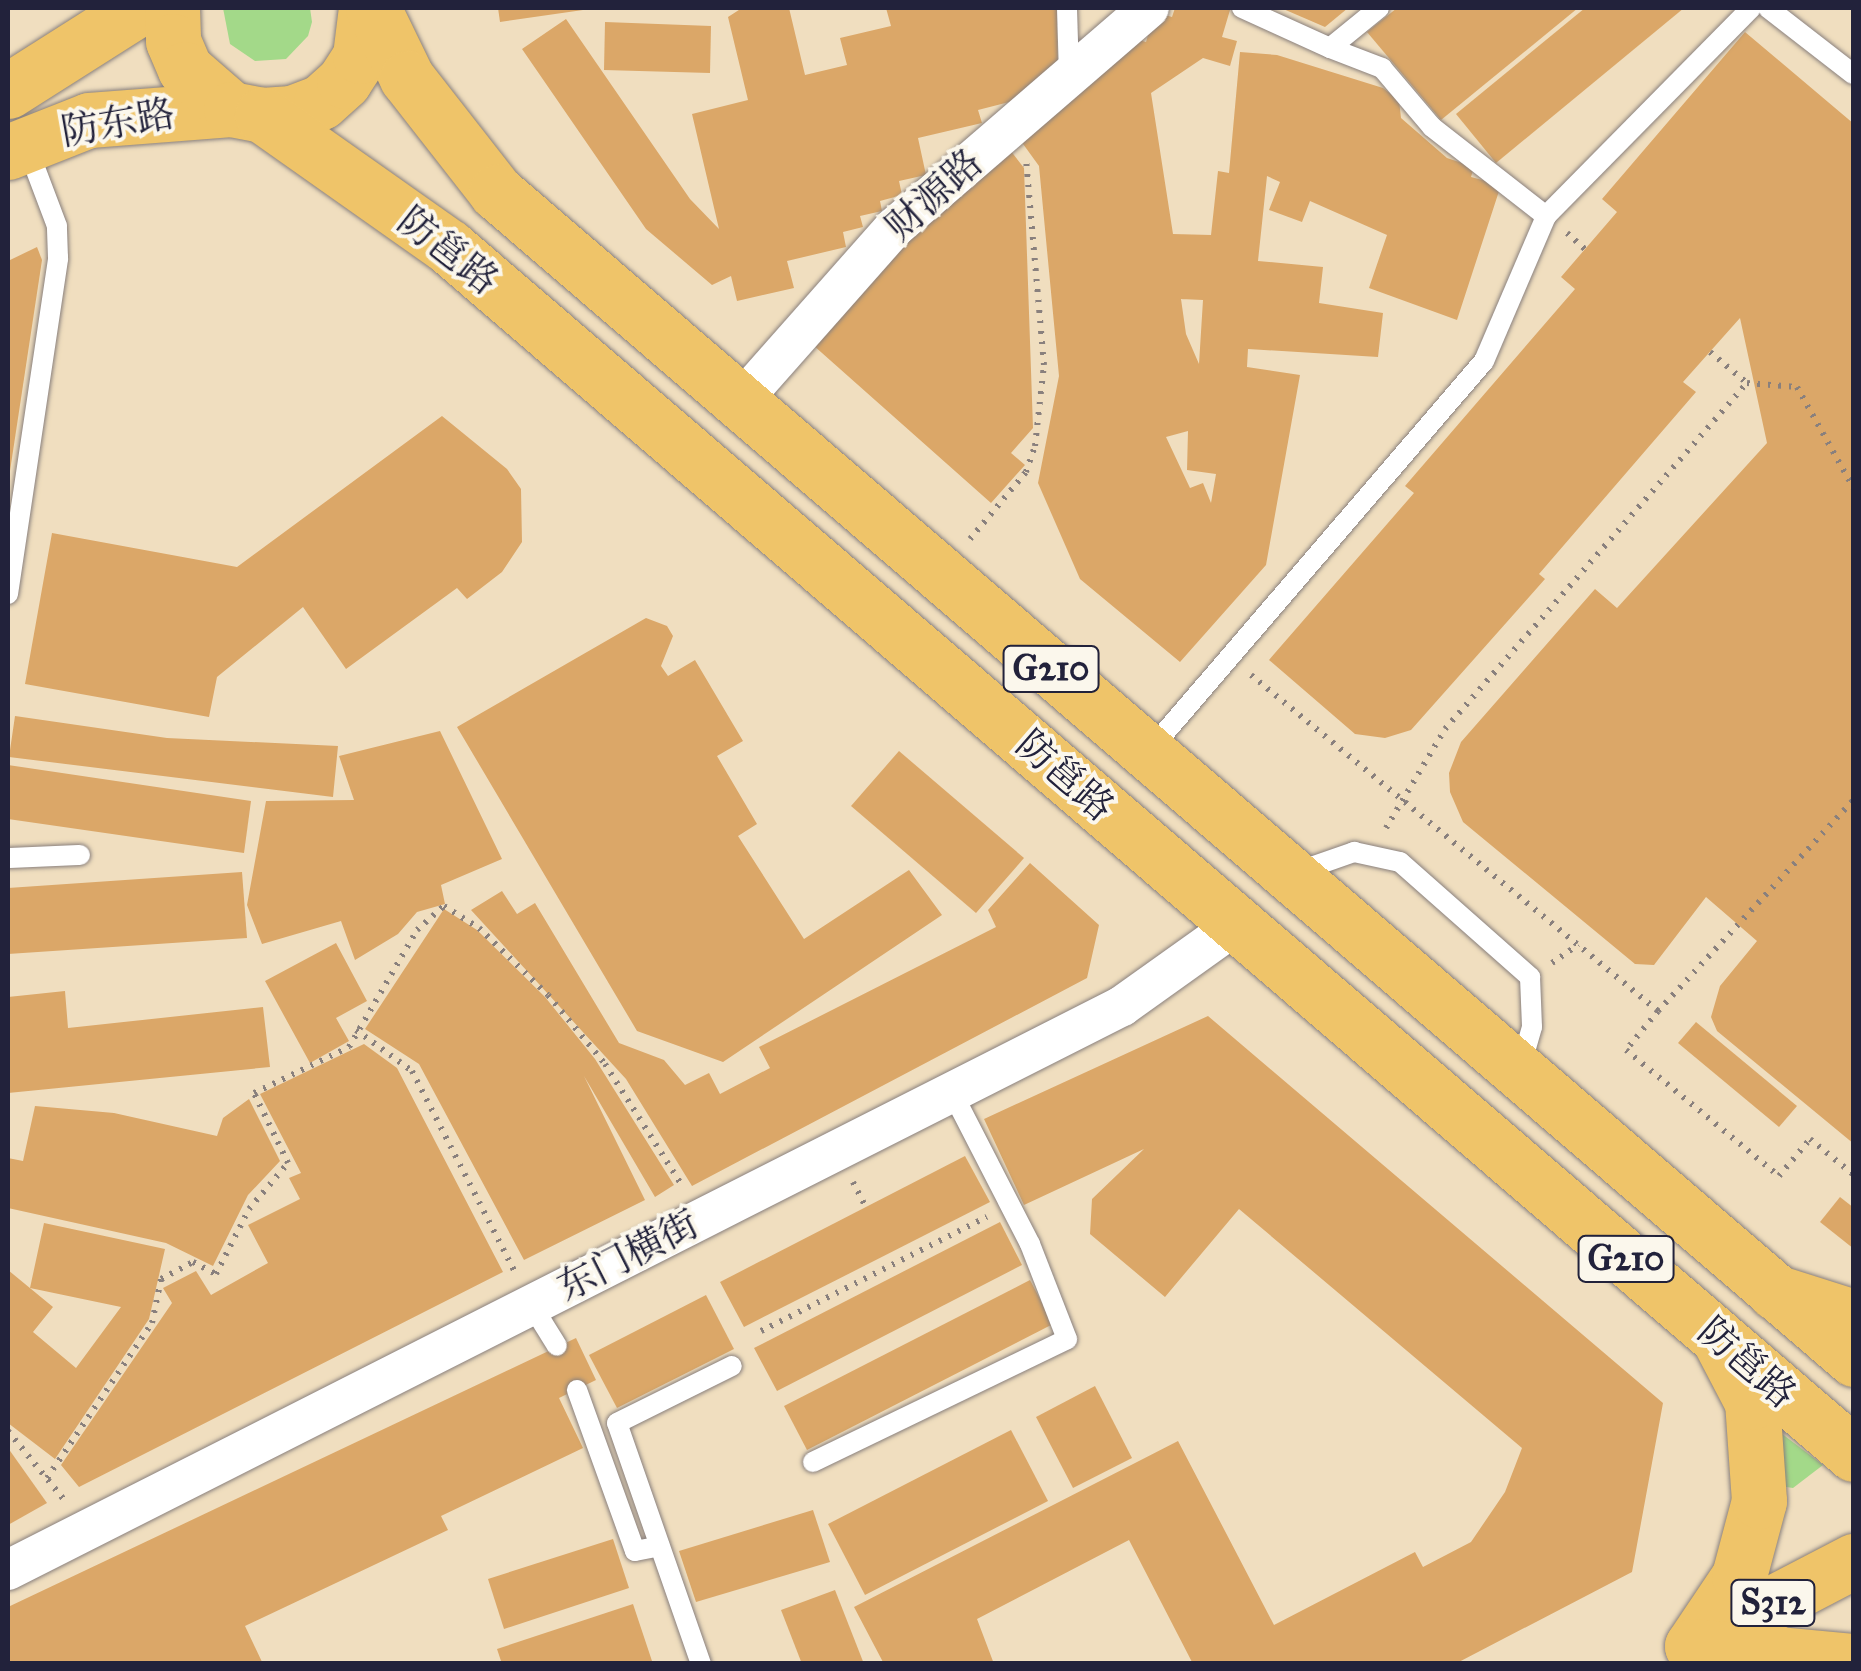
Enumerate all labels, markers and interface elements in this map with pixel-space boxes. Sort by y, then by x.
street label: 防东路 [58,91,178,155]
street label: 财源路 [876,140,992,250]
street label: 防邕路 [389,198,507,304]
road number: G210 [1001,639,1101,699]
street label: 防邕路 [1007,721,1123,831]
street label: 东门横街 [550,1201,706,1311]
road number: G210 [1576,1229,1676,1289]
street label: 防邕路 [1689,1308,1805,1418]
road number: S312 [1728,1573,1818,1633]

